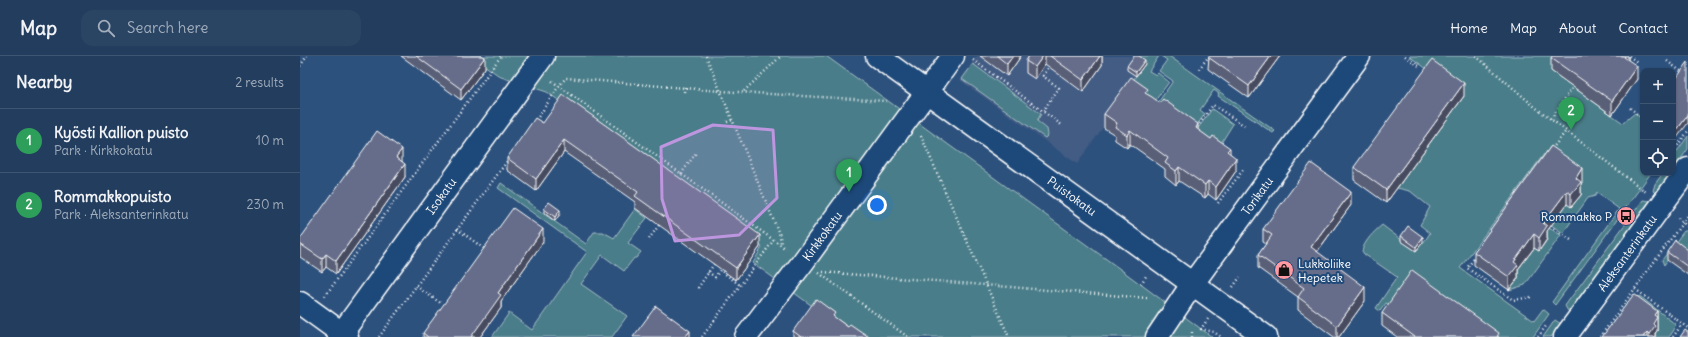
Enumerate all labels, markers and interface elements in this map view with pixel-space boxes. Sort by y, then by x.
search box [81,10,361,46]
text: Map [20,16,57,40]
icon: search [95,17,117,39]
text: Search here [127,18,208,37]
text: Home [1450,19,1488,37]
text: Map [1510,19,1537,37]
text: About [1559,19,1597,37]
text: Contact [1619,19,1668,37]
map controls [1640,68,1676,176]
button: + [1640,68,1676,104]
text: Nearby [16,71,72,93]
text: 2 results [235,74,284,91]
pin: 2 [1558,97,1584,130]
button: − [1640,104,1676,140]
text: Kyösti Kallion puisto [54,123,188,142]
text: 1 [26,132,32,149]
text: 10 m [256,132,284,149]
button: locate [1640,140,1676,176]
text: Park · Kirkkokatu [54,142,153,159]
pin: 1 [836,159,862,192]
street label: Puistokatu [1044,173,1100,219]
street label: Torikatu [1238,174,1276,218]
street label: Isokatu [423,175,459,217]
text: Rommakkopuisto [54,187,171,206]
your location [867,195,887,215]
text: 2 [25,196,33,213]
text: 230 m [246,196,284,213]
bus stop icon: Rommakko P [1615,205,1637,227]
text: Park · Aleksanterinkatu [54,206,189,223]
street label: Kirkkokatu [799,208,845,264]
place label: Rommakko P [1541,209,1612,224]
street label: Aleksanterinkatu [1594,212,1660,294]
place label: Lukkoliike Hepetek [1298,256,1351,285]
shop icon: Lukkoliike Hepetek [1273,259,1295,281]

